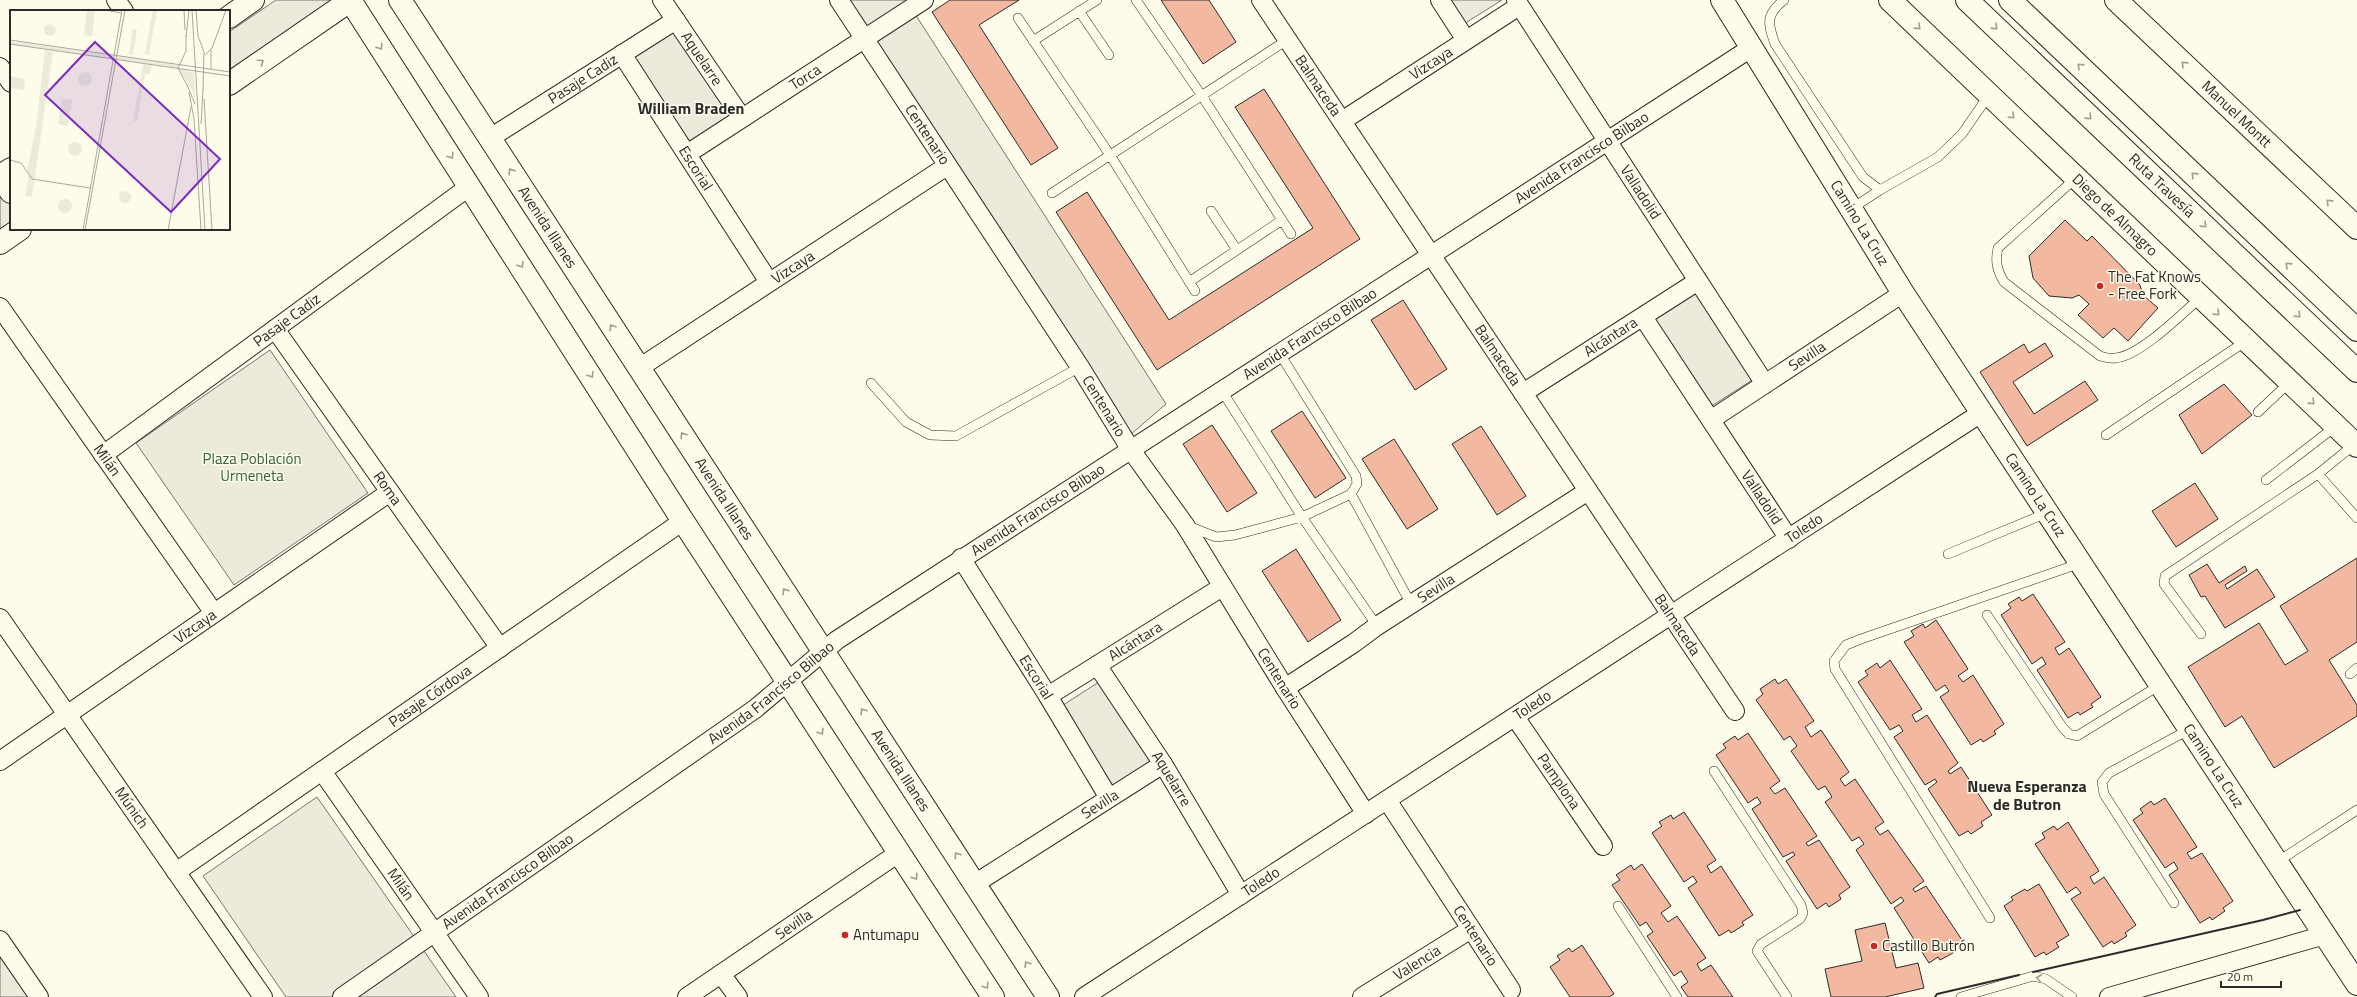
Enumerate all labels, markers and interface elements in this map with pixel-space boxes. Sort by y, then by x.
inset map [10,10,230,230]
one-way arrow [1913,22,1921,30]
one-way arrow [1990,22,1998,30]
street label: Aquelarre [676,27,729,90]
street label: Vizcaya [1404,40,1457,85]
one-way arrow [375,43,383,50]
street label: Pasaje Cadiz [543,48,622,109]
street label: Balmaceda [1290,50,1348,121]
street label: Torca [785,58,826,96]
one-way arrow [257,59,264,67]
one-way arrow [2181,61,2189,69]
one-way arrow [2077,64,2085,71]
street label: Manuel Montt [2197,75,2278,153]
district label: William Braden [638,96,744,120]
street label: Centenario [899,99,956,169]
street label: Avenida Francisco Bilbao [1510,105,1653,209]
one-way arrow [2007,112,2015,119]
one-way arrow [2084,112,2092,119]
street label: Escorial [673,141,719,195]
street label: Ruta Travesía [2124,147,2201,223]
one-way arrow [446,152,454,159]
street label: Valladolid [1615,160,1667,224]
one-way arrow [509,168,516,175]
street label: Diego de Almagro [2067,168,2164,261]
one-way arrow [2191,172,2199,180]
street label: Camino La Cruz [1825,175,1895,270]
street label: Avenida Illanes [513,181,583,273]
one-way arrow [2326,199,2334,206]
one-way arrow [2199,221,2207,228]
street label: Vizcaya [766,244,819,289]
one-way arrow [516,261,524,268]
one-way arrow [2285,262,2293,270]
place label: The Fat Knows - Free Fork [2108,265,2201,305]
street label: Avenida Francisco Bilbao [1238,281,1381,385]
marker: The Fat Knows - Free Fork [2095,281,2105,291]
street label: Pasaje Cadiz [248,287,325,352]
one-way arrow [2212,308,2220,316]
street label: Alcántara [1579,310,1642,362]
one-way arrow [2293,310,2301,318]
street label: Balmaceda [1469,320,1527,391]
one-way arrow [610,324,617,331]
street label: Sevilla [1784,335,1831,377]
one-way arrow [586,371,593,378]
street label: Centenario [1077,371,1132,441]
one-way arrow [2307,397,2315,405]
one-way arrow [681,433,688,440]
street label: Milán [88,439,127,481]
park label: Plaza Población Urmeneta [203,447,301,487]
street label: Camino La Cruz [2000,448,2072,542]
street label: Avenida Illanes [689,453,760,544]
street label: Avenida Francisco Bilbao [966,457,1109,561]
street label: Valladolid [1736,465,1788,529]
street label: Roma [368,466,408,510]
street label: Toledo [1780,507,1827,549]
street label: Sevilla [1412,567,1459,608]
one-way arrow [782,588,790,595]
street label: Balmaceda [1649,589,1707,660]
street label: Vizcaya [169,603,221,649]
street label: Alcántara [1103,615,1167,667]
street label: Avenida Francisco Bilbao [703,635,839,750]
street label: Centenario [1252,643,1308,713]
street label: Escorial [1014,650,1060,704]
street label: Pasaje Córdova [384,659,476,733]
street label: Toledo [1508,684,1556,726]
one-way arrow [860,708,868,715]
street label: Camino La Cruz [2178,719,2250,812]
street label: Avenida Illanes [866,724,937,816]
one-way arrow [817,728,824,735]
street label: Aquelarre [1146,746,1198,811]
street label: Pamplona [1532,748,1587,814]
district label: Nueva Esperanza de Butron [1967,774,2087,816]
street label: Múnich [109,782,155,833]
street label: Sevilla [1076,783,1123,824]
street label: Avenida Francisco Bilbao [437,827,578,935]
one-way arrow [955,852,962,859]
street label: Toledo [1237,860,1284,902]
street label: Milán [382,863,421,905]
one-way arrow [910,872,917,879]
street label: Centenario [1448,900,1504,970]
street label: Sevilla [770,903,817,945]
place label: Antumapu [853,923,919,946]
marker: Antumapu [840,930,850,940]
place label: Castillo Butrón [1882,934,1975,957]
street label: Valencia [1389,938,1446,986]
marker: Castillo Butrón [1869,941,1879,951]
one-way arrow [1024,961,1032,968]
scale bar [2221,963,2281,989]
text: 20 m [2227,967,2253,986]
one-way arrow [2035,974,2042,982]
one-way arrow [981,982,988,989]

